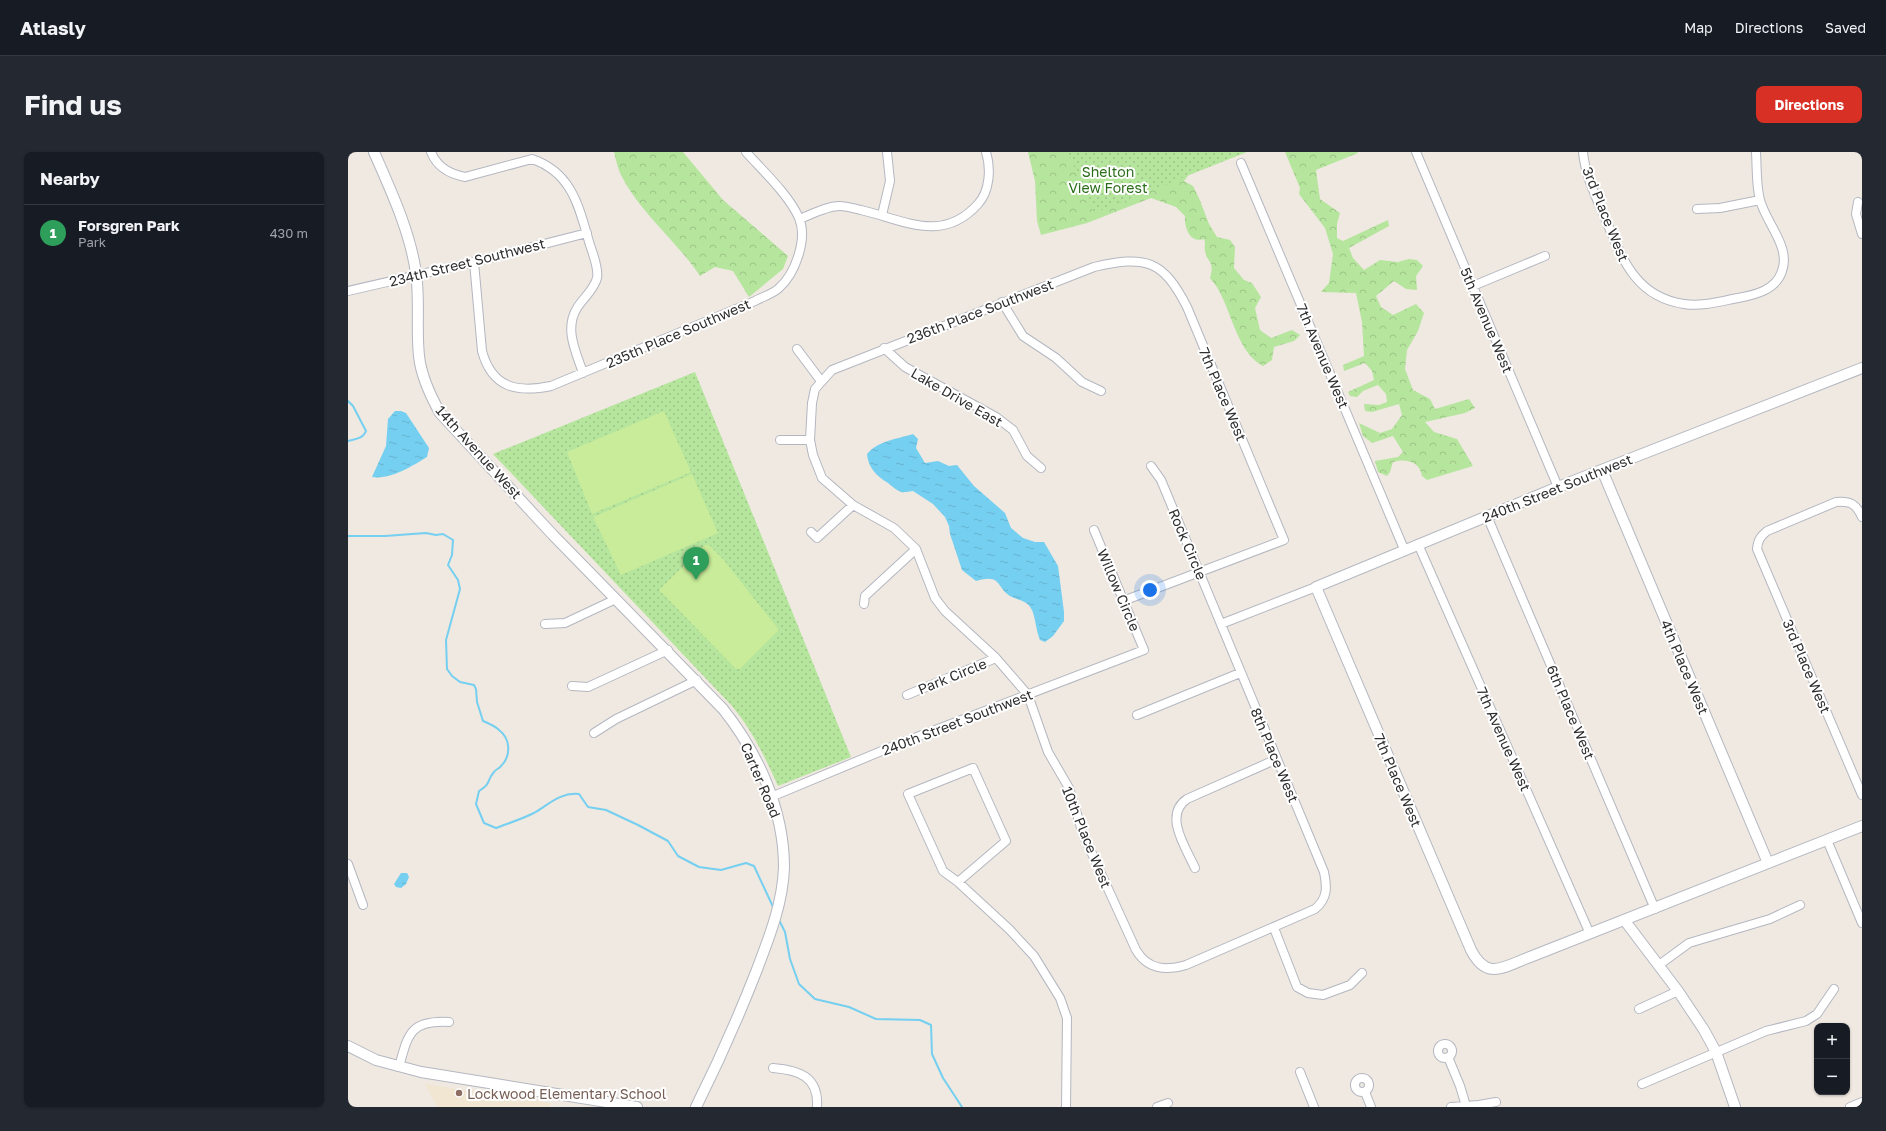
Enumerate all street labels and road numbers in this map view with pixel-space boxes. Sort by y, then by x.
street label: 3rd Place West [1579,164,1633,264]
street label: 234th Street Southwest [387,234,547,290]
street label: 5th Avenue West [1457,265,1517,375]
street label: 236th Place Southwest [904,275,1056,347]
street label: 235th Place Southwest [603,295,753,371]
street label: 7th Avenue West [1293,301,1353,411]
street label: 7th Place West [1196,345,1250,443]
street label: Lake Drive East [908,364,1006,430]
street label: 14th Avenue West [433,402,525,502]
street label: 240th Street Southwest [1480,450,1634,526]
street label: Rock Circle [1165,506,1211,582]
street label: Willow Circle [1094,546,1144,634]
street label: 3rd Place West [1780,616,1834,716]
street label: 4th Place West [1657,617,1713,717]
street label: Park Circle [915,655,989,697]
street label: 6th Place West [1543,662,1599,762]
street label: 7th Avenue West [1473,684,1535,794]
street label: 240th Street Southwest [879,685,1035,759]
street label: 8th Place West [1247,705,1303,805]
street label: 7th Place West [1371,731,1425,829]
street label: Carter Road [738,740,784,820]
street label: 10th Place West [1059,784,1115,890]

